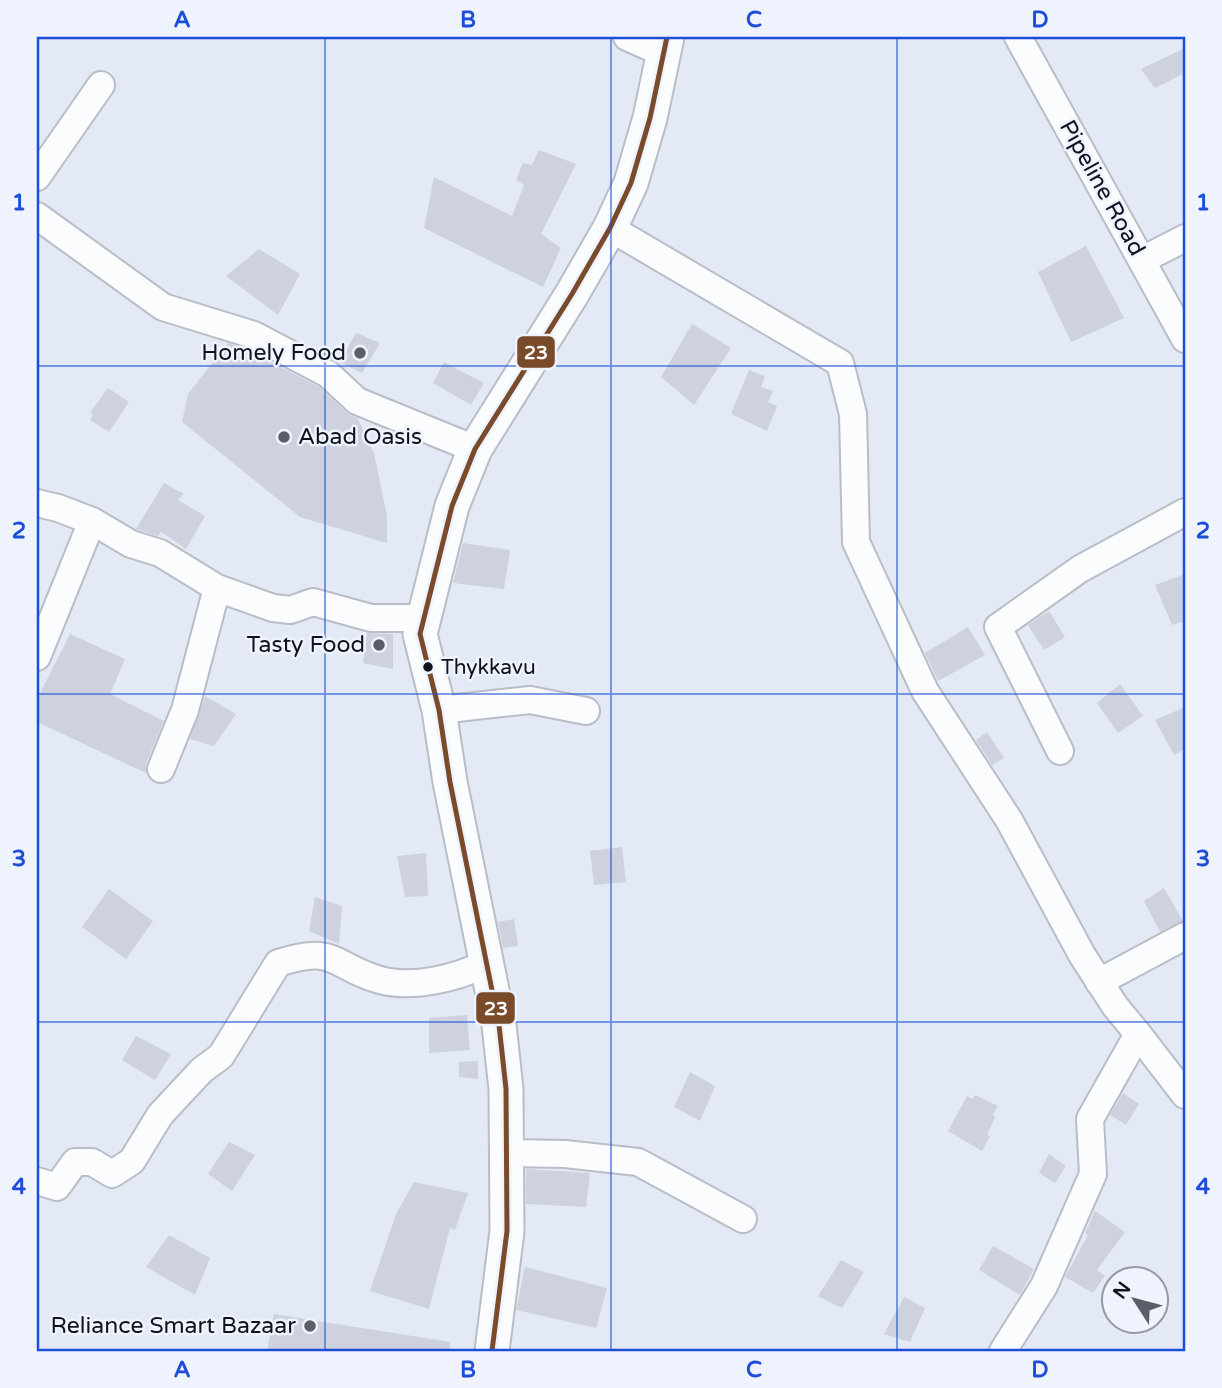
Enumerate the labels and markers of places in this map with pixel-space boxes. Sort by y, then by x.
place label: Homely Food [201,339,346,367]
marker: Homely Food [352,345,368,361]
place label: Abad Oasis [298,423,422,451]
marker: Abad Oasis [276,429,292,445]
place label: Tasty Food [246,631,365,659]
marker: Tasty Food [371,637,387,653]
place label: Thykkavu [441,655,536,680]
marker: Thykkavu [421,660,435,674]
place label: Reliance Smart Bazaar [50,1312,296,1340]
marker: Reliance Smart Bazaar [302,1318,318,1334]

